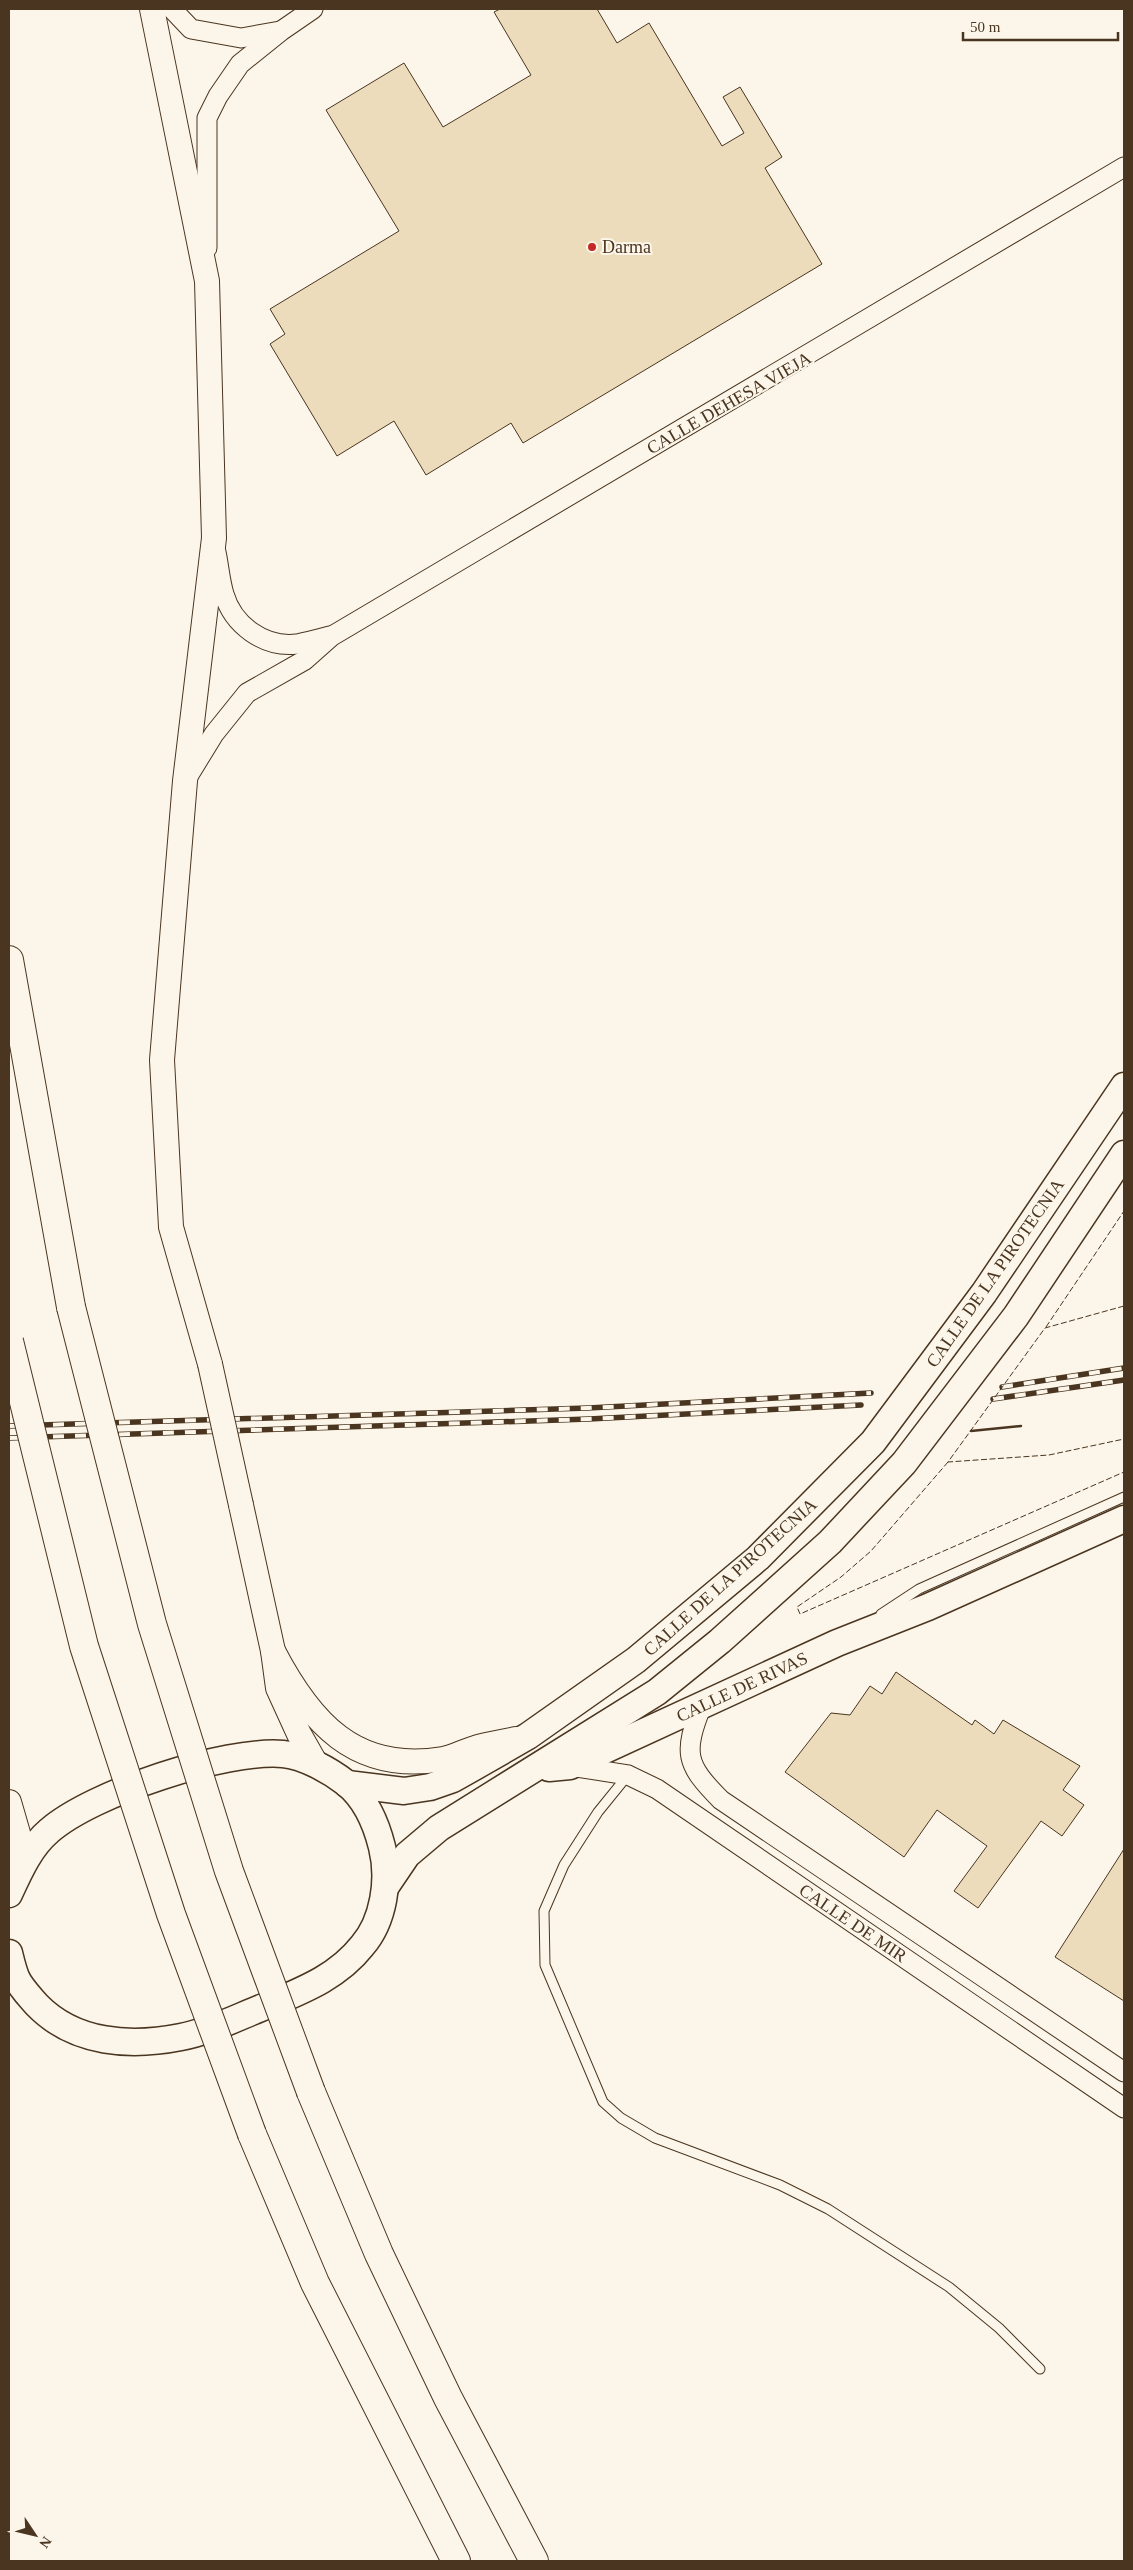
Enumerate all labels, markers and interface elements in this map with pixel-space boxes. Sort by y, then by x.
scale bar [963,10,1118,42]
text: 50 m [970,19,1001,35]
place label: Darma [602,237,651,257]
marker: Darma [586,241,598,253]
street label: CALLE DEHESA VIEJA [643,348,815,458]
street label: CALLE DE LA PIROTECNIA [922,1175,1068,1371]
street label: CALLE DE LA PIROTECNIA [640,1494,820,1660]
street label: CALLE DE RIVAS [673,1648,811,1726]
street label: CALLE DE MIR [796,1880,910,1966]
north arrow [10,2510,60,2560]
text: N [36,2534,54,2551]

